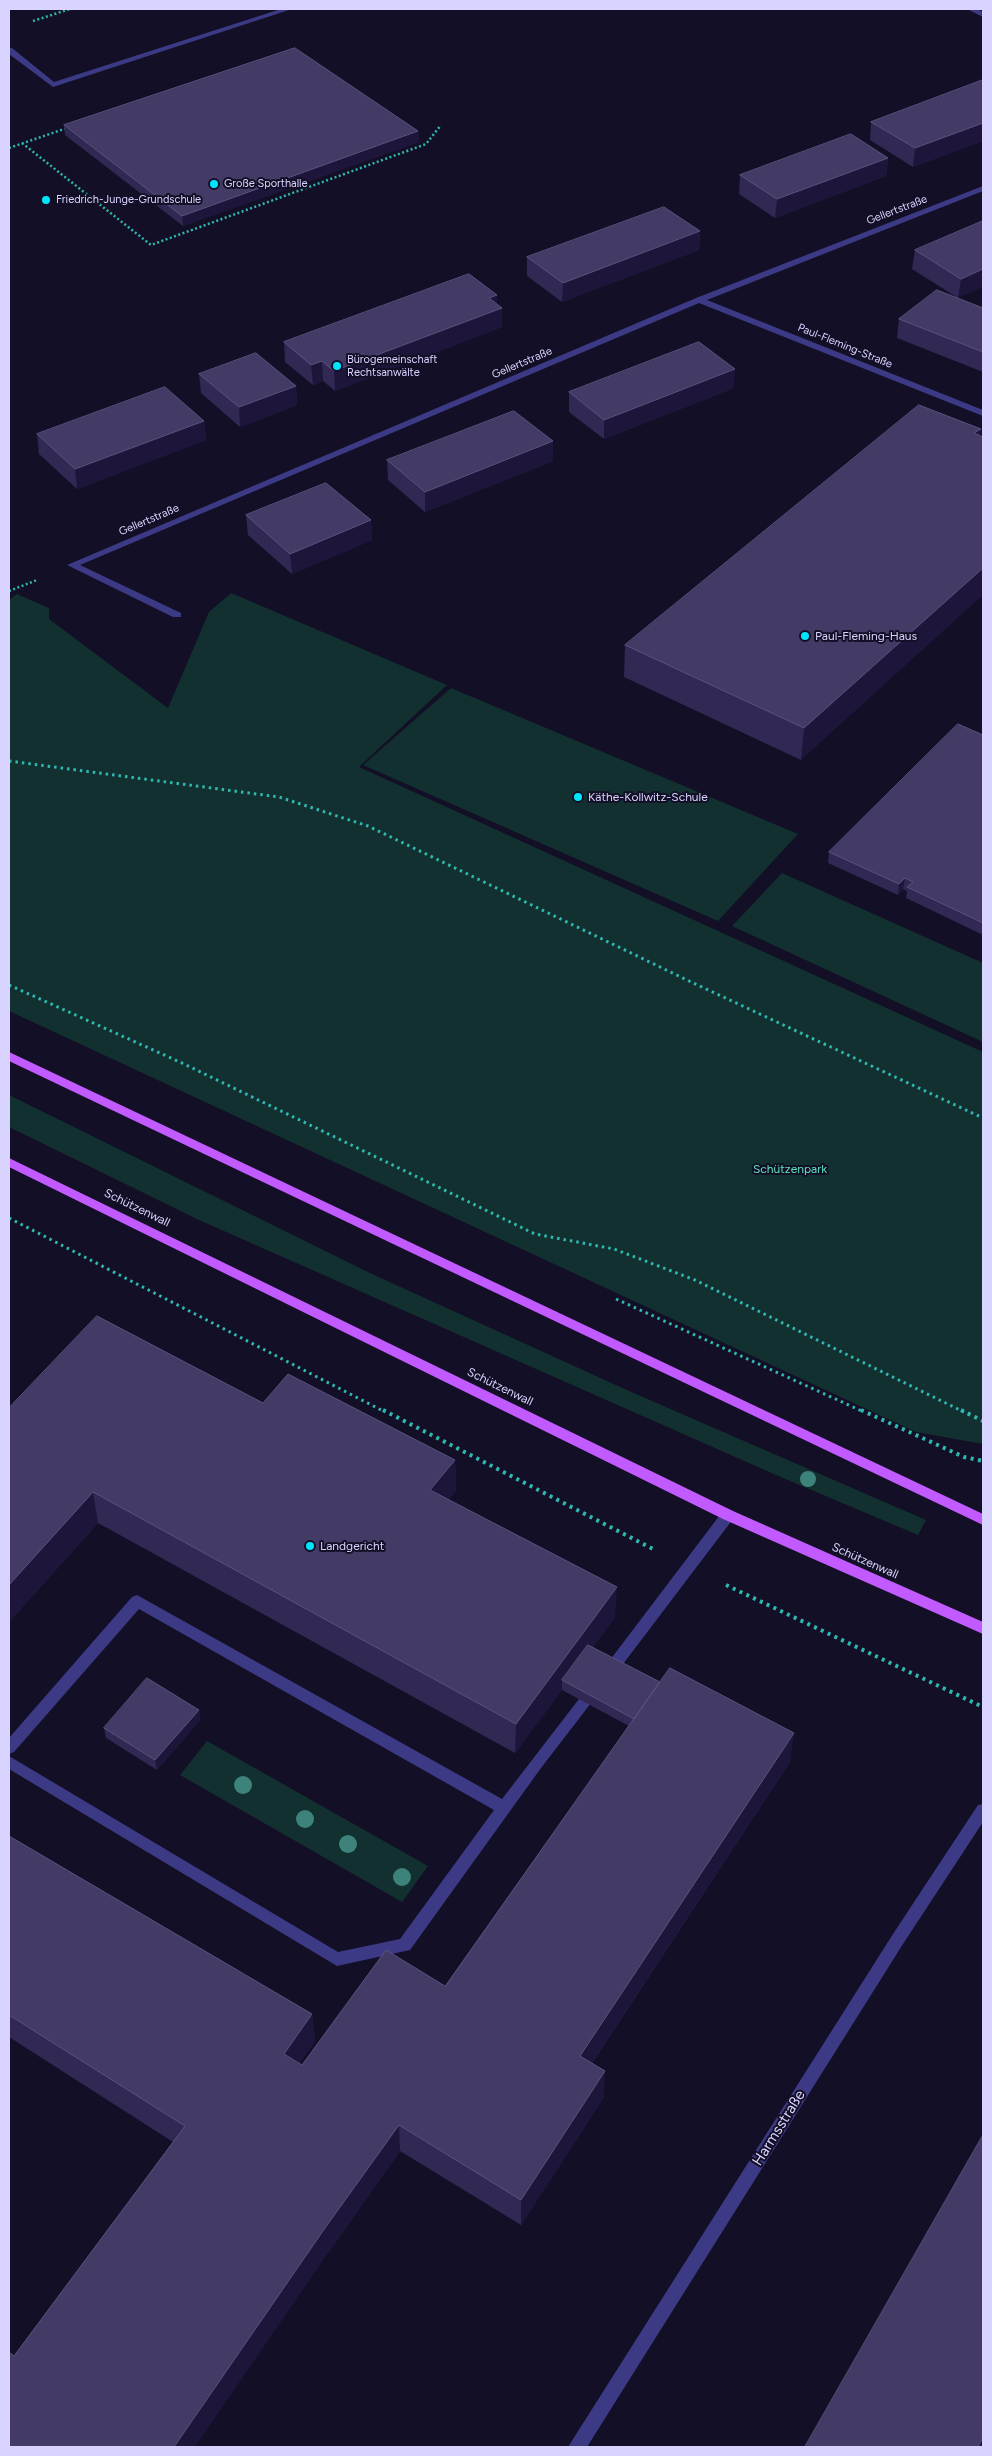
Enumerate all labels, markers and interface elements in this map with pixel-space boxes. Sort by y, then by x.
place label: Große Sporthalle [224,177,307,191]
marker: Große Sporthalle [208,178,220,190]
street label: Gellertstraße [865,192,929,228]
place label: Friedrich-Junge-Grundschule [56,193,201,207]
marker: Friedrich-Junge-Grundschule [40,194,52,206]
street label: Paul-Fleming-Straße [796,321,894,371]
street label: Gellertstraße [490,344,554,382]
place label: Bürogemeinschaft Rechtsanwälte [347,353,438,379]
marker: Bürogemeinschaft Rechtsanwälte [331,360,343,372]
street label: Gellertstraße [117,501,181,539]
place label: Paul-Fleming-Haus [815,629,917,643]
marker: Paul-Fleming-Haus [799,630,811,642]
place label: Käthe-Kollwitz-Schule [588,790,708,804]
marker: Käthe-Kollwitz-Schule [572,791,584,803]
park label: Schützenpark [753,1162,827,1176]
street label: Schützenwall [102,1186,172,1230]
street label: Schützenwall [465,1365,535,1409]
place label: Landgericht [320,1539,384,1553]
marker: Landgericht [304,1540,316,1552]
street label: Schützenwall [829,1540,901,1582]
street label: Harmsstraße [749,2087,809,2169]

